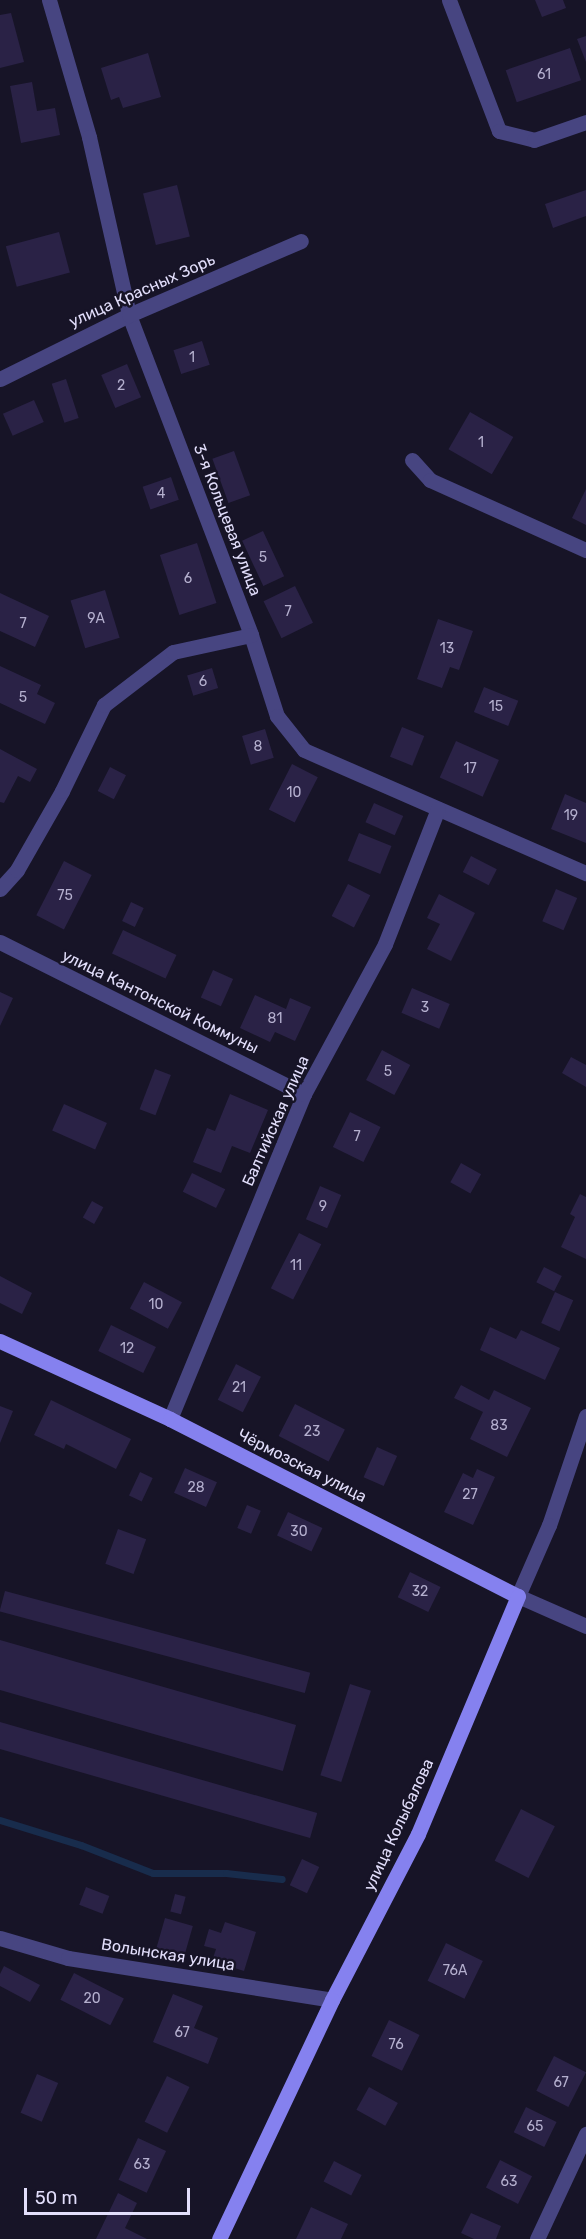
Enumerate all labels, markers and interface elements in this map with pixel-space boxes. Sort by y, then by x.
house number: 61 [537,67,551,83]
street label: улица Красных Зорь [66,250,218,332]
house number: 1 [189,350,195,366]
house number: 2 [117,378,125,394]
house number: 1 [478,435,484,451]
street label: 3-я Кольцевая улица [189,441,265,599]
house number: 4 [157,486,165,502]
house number: 5 [259,550,267,566]
house number: 6 [184,571,192,587]
house number: 7 [284,604,292,620]
house number: 9А [87,611,105,627]
house number: 7 [19,616,27,632]
house number: 13 [440,641,454,657]
house number: 6 [199,674,207,690]
house number: 5 [19,690,27,706]
house number: 15 [489,699,503,715]
house number: 8 [254,739,262,755]
house number: 17 [463,761,477,777]
house number: 10 [287,785,301,801]
house number: 19 [564,808,578,824]
house number: 75 [57,888,73,904]
street label: улица Кантонской Коммуны [59,946,261,1058]
house number: 3 [421,1000,429,1016]
house number: 81 [268,1011,282,1027]
street label: Балтийская улица [239,1053,313,1189]
house number: 5 [384,1064,392,1080]
house number: 7 [353,1129,361,1145]
house number: 9 [319,1199,327,1215]
house number: 11 [290,1258,302,1274]
house number: 10 [149,1297,163,1313]
house number: 12 [120,1341,134,1357]
house number: 21 [232,1380,246,1396]
house number: 83 [490,1418,508,1434]
house number: 23 [304,1424,320,1440]
street label: Чёрмозская улица [234,1425,370,1507]
house number: 28 [187,1480,205,1496]
house number: 27 [462,1487,478,1503]
house number: 30 [290,1524,308,1540]
house number: 32 [412,1584,428,1600]
street label: улица Колыбалова [360,1756,438,1894]
street label: Волынская улица [100,1935,236,1975]
house number: 76А [443,1963,467,1979]
house number: 20 [83,1991,101,2007]
house number: 67 [174,2025,190,2041]
house number: 76 [388,2037,404,2053]
house number: 67 [553,2075,569,2091]
house number: 65 [527,2119,543,2135]
house number: 63 [134,2157,150,2173]
house number: 63 [501,2174,517,2190]
scale bar [27,2176,194,2214]
text: 50 m [35,2187,78,2209]

